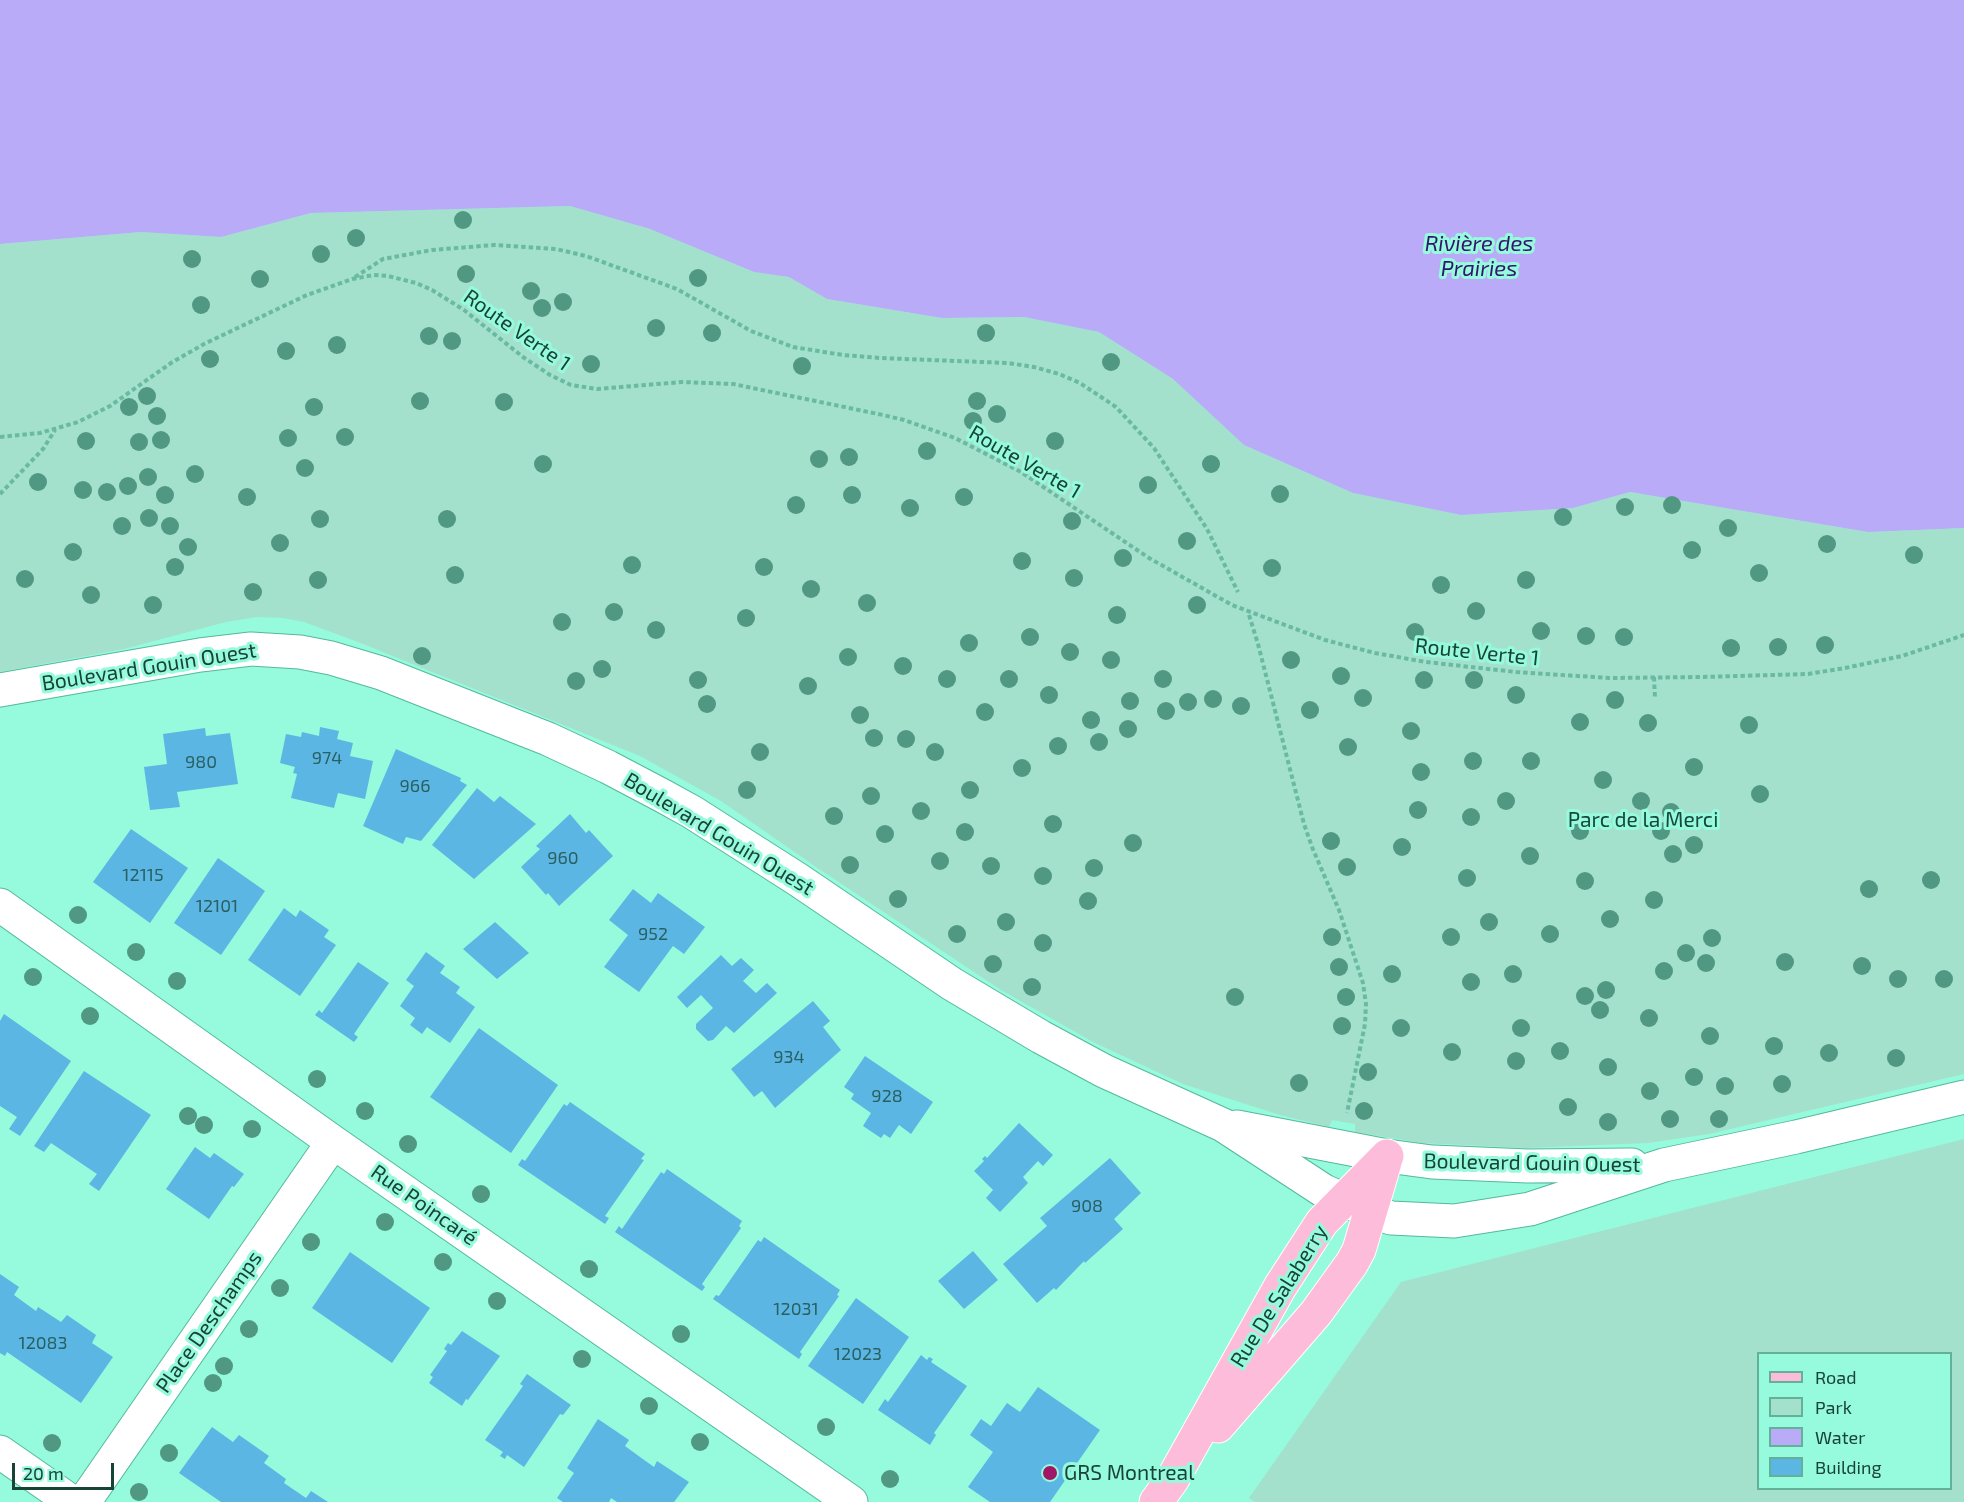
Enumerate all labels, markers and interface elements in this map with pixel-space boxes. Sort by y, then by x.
water label: Rivière des Prairies [1425,231,1533,282]
street label: Route Verte 1 [459,284,575,376]
street label: Route Verte 1 [965,420,1085,504]
street label: Route Verte 1 [1414,633,1540,671]
street label: Boulevard Gouin Ouest [40,638,258,696]
house number: 974 [312,747,342,769]
house number: 980 [185,751,217,773]
street label: Boulevard Gouin Ouest [620,767,818,901]
house number: 966 [400,775,430,797]
park label: Parc de la Merci [1568,807,1718,833]
house number: 960 [547,847,579,869]
house number: 12115 [122,864,164,886]
house number: 12101 [196,895,238,917]
house number: 952 [638,923,668,945]
house number: 934 [773,1046,805,1068]
house number: 928 [871,1085,903,1107]
street label: Boulevard Gouin Ouest [1423,1149,1641,1177]
street label: Rue Poincaré [366,1159,482,1251]
house number: 908 [1071,1195,1103,1217]
street label: Rue De Salaberry [1225,1220,1333,1372]
street label: Place Deschamps [151,1246,267,1398]
house number: 12031 [773,1298,819,1320]
house number: 12083 [18,1332,68,1354]
house number: 12023 [834,1343,882,1365]
legend [1757,1352,1952,1490]
text: Road [1815,1366,1856,1388]
text: Park [1815,1396,1852,1418]
text: Water [1815,1426,1865,1448]
scale bar [15,1451,117,1489]
text: Building [1815,1456,1882,1478]
place label: GRS Montreal [1064,1460,1194,1486]
text: 20 m [23,1462,64,1484]
marker: GRS Montreal [1041,1464,1059,1482]

